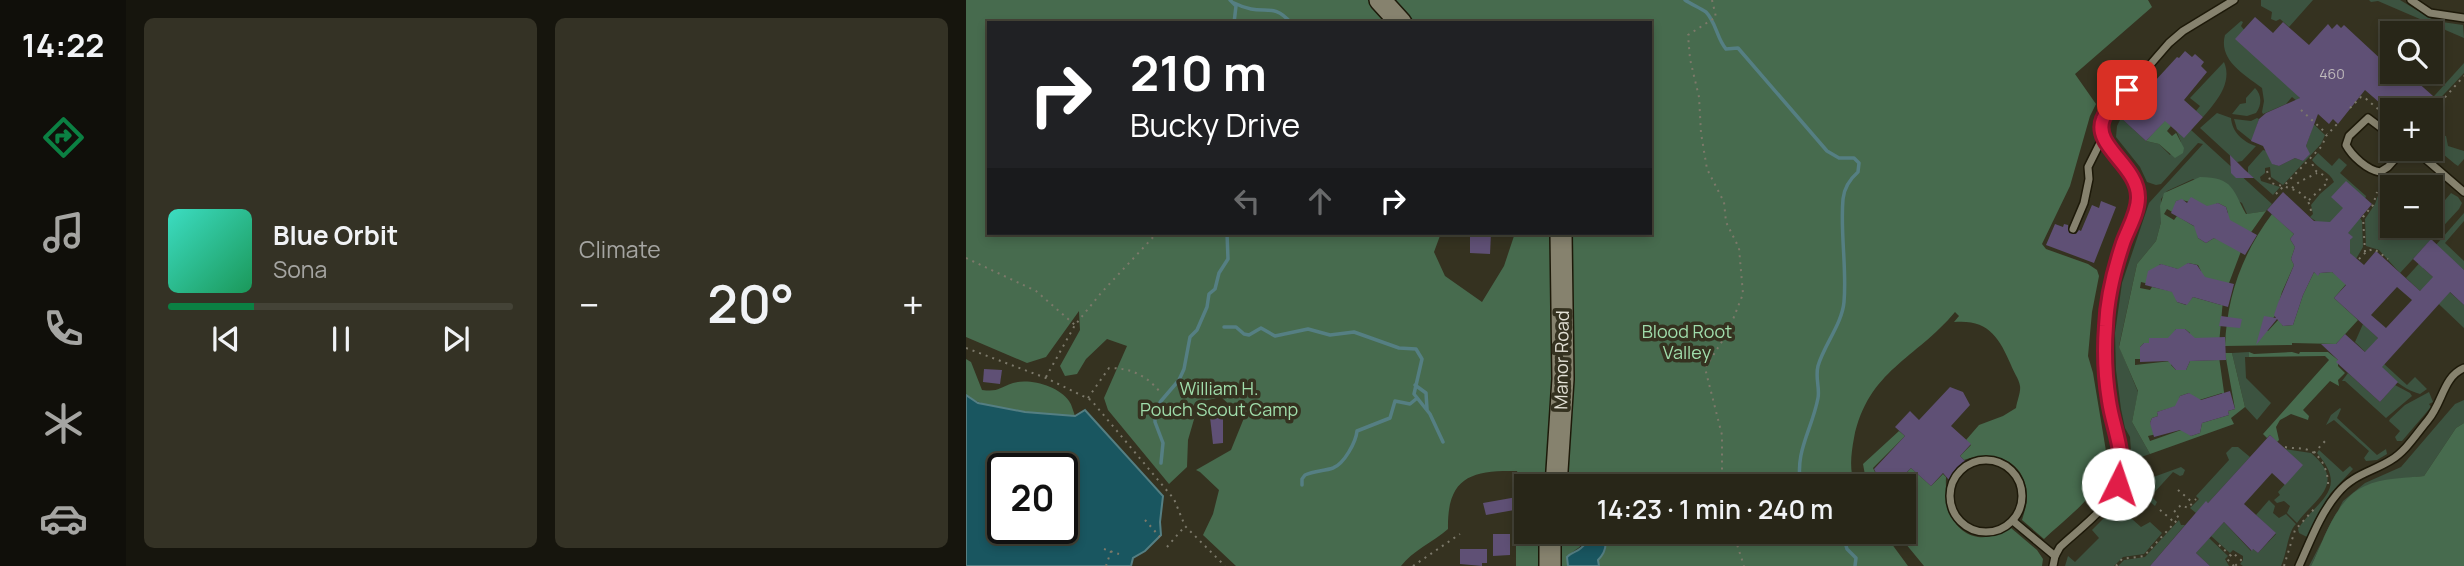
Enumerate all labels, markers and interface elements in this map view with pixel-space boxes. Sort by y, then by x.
map controls [2380,21,2443,238]
button: search [2380,21,2443,84]
text: 14:22 [22,23,104,67]
text: 210 m [1130,39,1267,106]
icon: right [1015,49,1106,140]
pin [2097,60,2157,120]
house number: 460 [2319,64,2345,83]
icon: arrive [2108,71,2146,109]
button: + [2380,98,2443,161]
text: Bucky Drive [1130,103,1300,147]
icon: directions [39,113,88,162]
button: − [2380,175,2443,238]
icon: left [1228,182,1266,220]
icon: ahead [1301,182,1339,220]
icon: right [1374,182,1412,220]
icon: music [39,208,88,257]
text: Blue Orbit [273,217,398,253]
text: Climate [579,233,661,265]
text: Sona [273,253,327,285]
text: 20° [707,268,794,339]
text: − [579,278,600,330]
text: + [902,278,924,330]
icon: phone [39,304,88,353]
street label: Manor Road [1548,310,1574,410]
park label: Blood Root Valley [1642,319,1732,364]
icon: previous [207,320,245,358]
icon: pause [322,320,360,358]
icon: next [437,320,475,358]
park label: William H. Pouch Scout Camp [1140,376,1298,421]
icon: climate [39,399,88,448]
position arrow [2081,447,2155,521]
speed limit sign: 20 [987,453,1078,544]
text: 14:23 · 1 min · 240 m [1597,491,1833,527]
icon: car [39,494,88,543]

